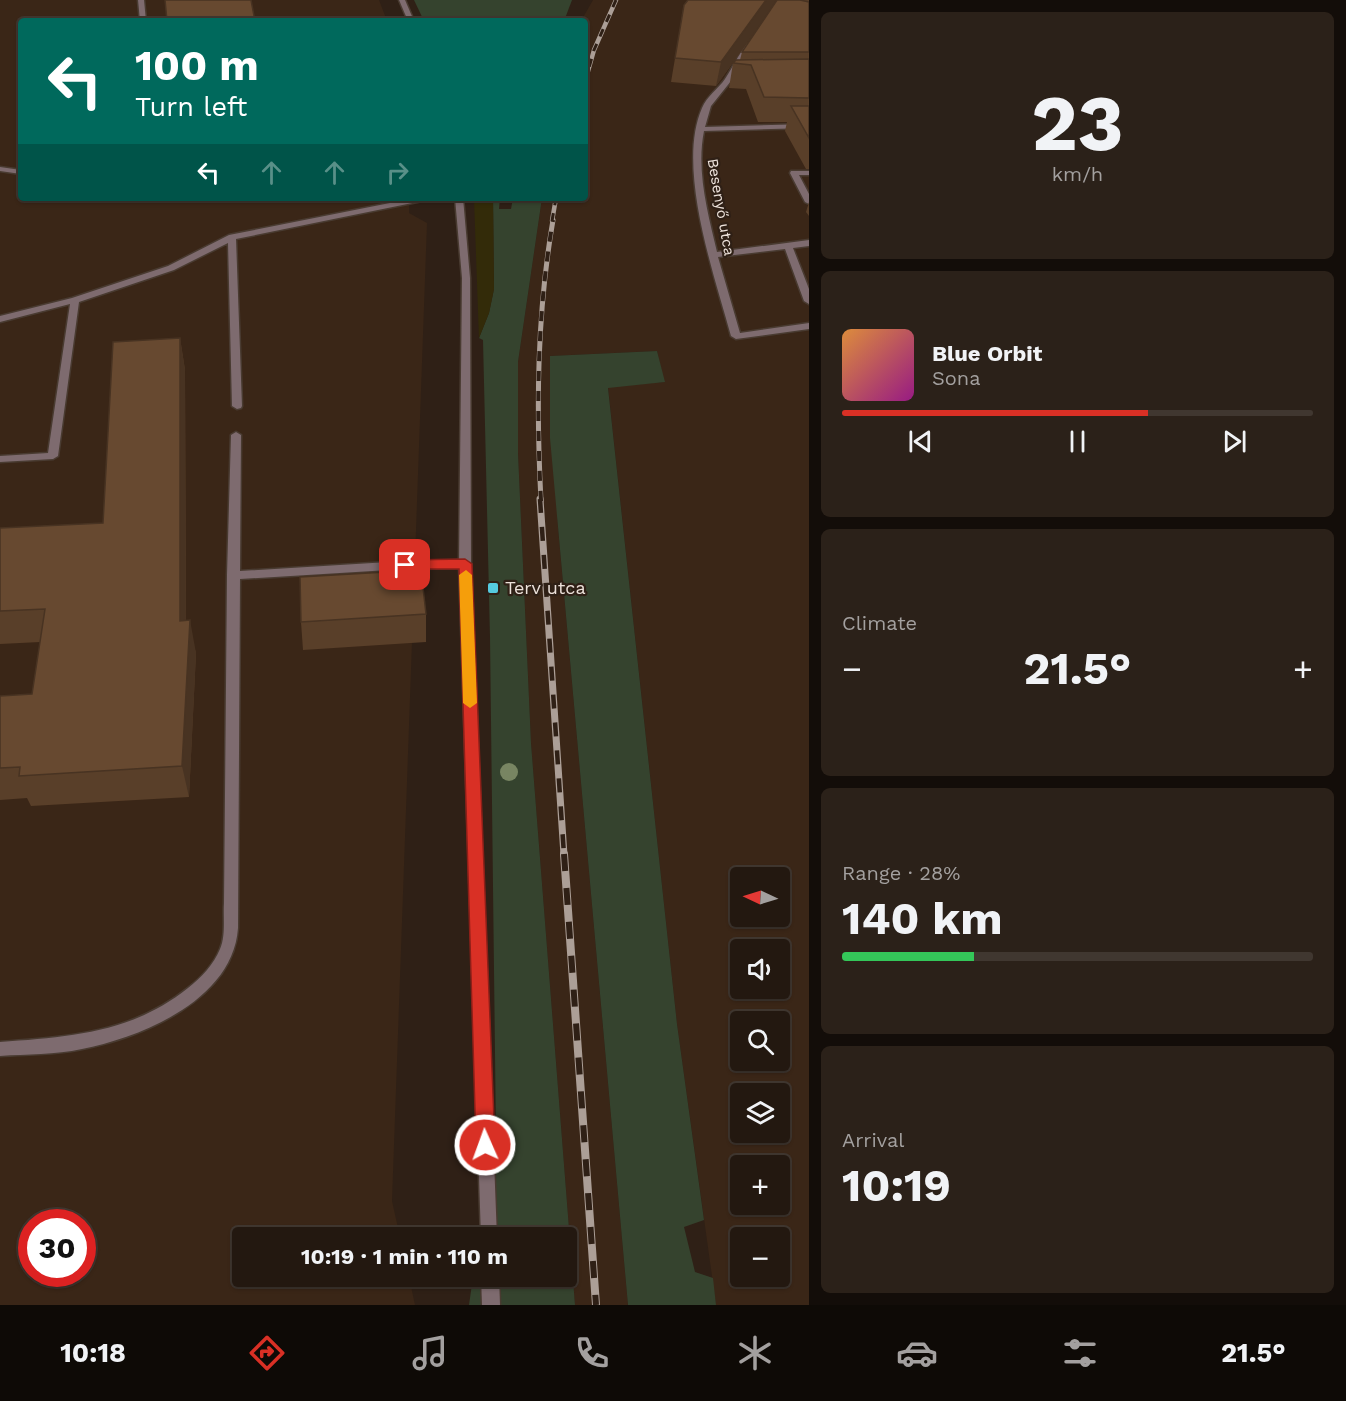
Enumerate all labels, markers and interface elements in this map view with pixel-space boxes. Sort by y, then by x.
text: 100 m [135,41,259,90]
icon: left [36,42,114,120]
text: 23 [1031,77,1124,169]
text: Turn left [135,91,247,123]
icon: left [192,156,225,189]
icon: ahead [255,156,288,189]
icon: ahead [318,156,351,189]
icon: right [381,156,414,189]
street label: Besenyő utca [704,157,738,258]
text: km/h [1052,162,1103,186]
text: Blue Orbit [932,341,1042,366]
text: Sona [932,366,981,390]
icon: previous [904,425,937,458]
icon: pause [1061,425,1094,458]
icon: next [1218,425,1251,458]
pin [379,539,430,590]
icon: arrive [388,548,421,581]
place label: Terv utca [505,577,586,598]
marker: Terv utca [486,581,500,595]
text: Climate [842,611,917,635]
text: 21.5° [1024,642,1131,695]
text: − [842,649,862,688]
text: + [1293,649,1313,688]
text: Range · 28% [842,861,960,885]
north arrow [730,867,790,927]
map controls [730,867,790,1287]
text: 140 km [842,892,1003,945]
button: sound [730,939,790,999]
button: search [730,1011,790,1071]
button: layers [730,1083,790,1143]
position arrow [453,1113,517,1177]
text: Arrival [842,1128,904,1152]
button: + [730,1155,790,1215]
text: 10:19 [842,1159,951,1212]
speed limit sign: 30 [18,1209,96,1287]
button: − [730,1227,790,1287]
text: 10:19 · 1 min · 110 m [301,1244,508,1269]
icon: directions [246,1332,288,1374]
icon: music [409,1332,451,1374]
icon: phone [571,1332,613,1374]
icon: climate [734,1332,776,1374]
icon: car [896,1332,938,1374]
icon: filters [1059,1332,1101,1374]
text: 10:18 [60,1337,126,1369]
text: 21.5° [1221,1337,1286,1369]

